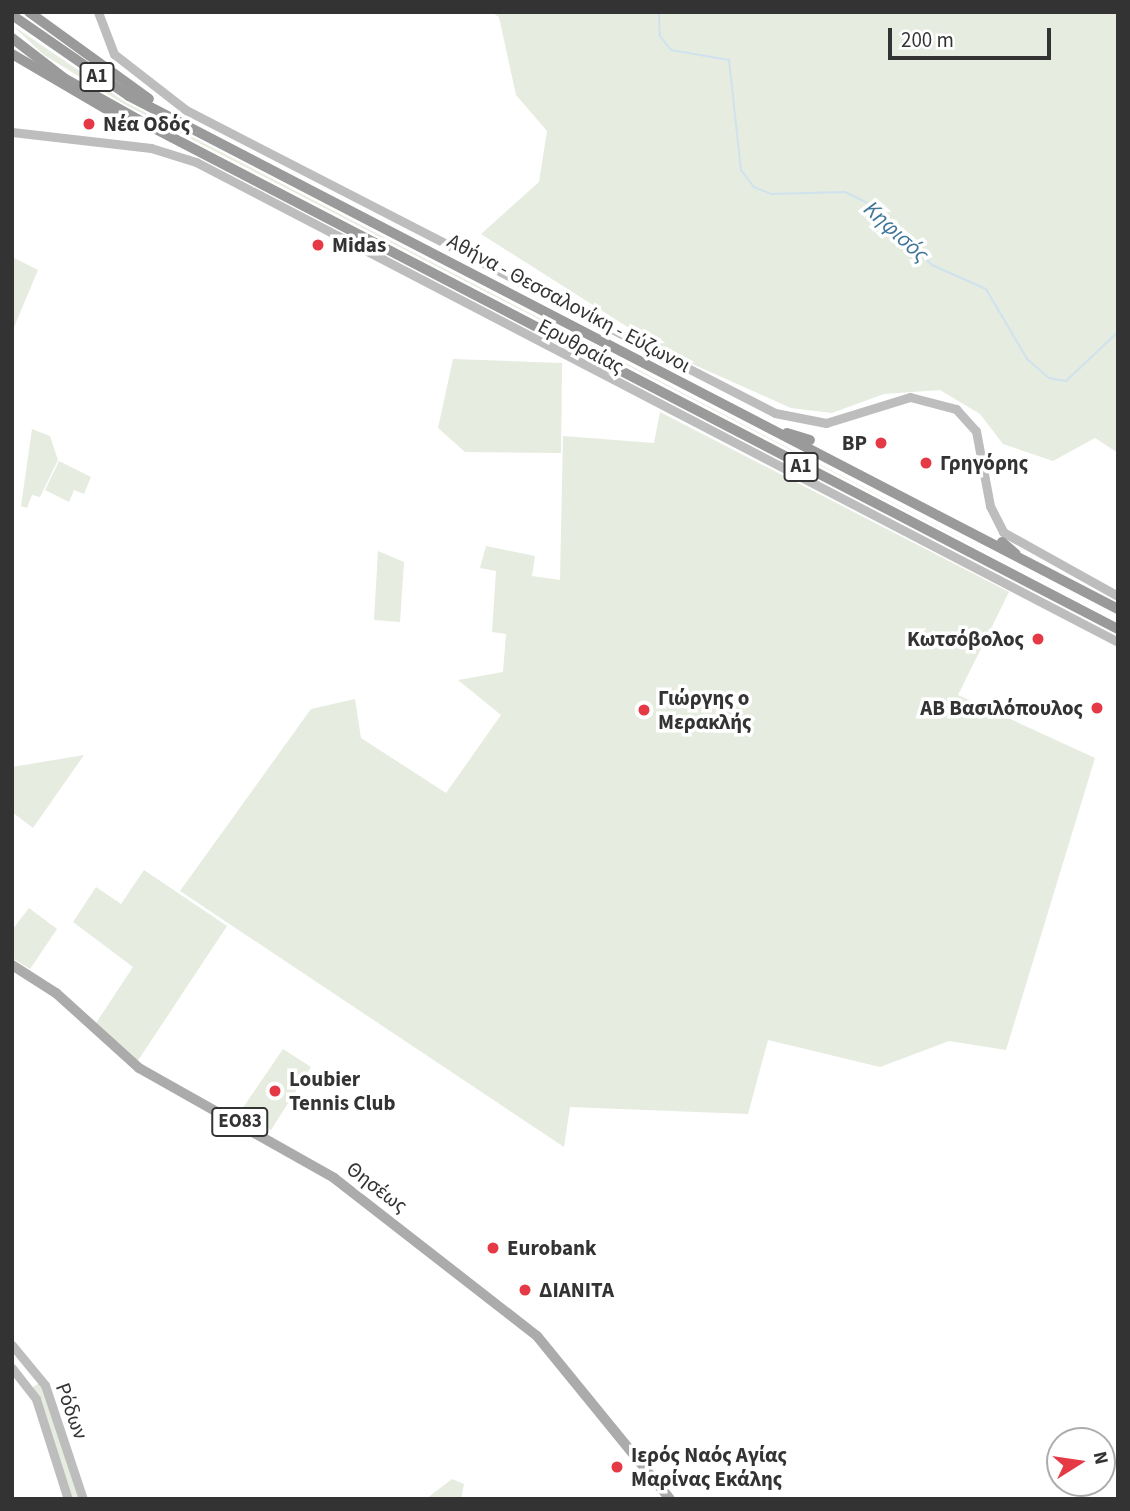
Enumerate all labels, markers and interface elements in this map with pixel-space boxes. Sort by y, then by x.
scale bar [892,14,1055,58]
text: 200 m [901,25,954,55]
road number: Α1 [80,61,114,92]
place label: Νέα Οδός [103,111,190,137]
marker: Νέα Οδός [81,116,97,132]
water label: Κηφισός [858,196,934,268]
street label: Αθήνα - Θεσσαλονίκη - Εύζωνοι [443,228,695,378]
place label: Midas [332,232,386,258]
marker: Midas [310,237,326,253]
street label: Ερυθραίας [534,313,628,379]
place label: BP [842,430,867,456]
marker: BP [873,435,889,451]
place label: Γρηγόρης [940,450,1028,476]
road number: Α1 [784,452,818,482]
marker: Γρηγόρης [918,455,934,471]
place label: Κωτσόβολος [907,626,1024,652]
marker: Κωτσόβολος [1030,631,1046,647]
place label: Γιώργης ο Μερακλής [658,685,751,735]
place label: ΑΒ Βασιλόπουλος [920,695,1083,721]
marker: ΑΒ Βασιλόπουλος [1089,700,1105,716]
marker: Γιώργης ο Μερακλής [636,702,652,718]
place label: Loubier Tennis Club [289,1066,395,1116]
marker: Loubier Tennis Club [267,1083,283,1099]
road number: ΕΟ83 [210,1106,270,1138]
street label: Θησέως [342,1156,412,1218]
place label: Eurobank [507,1235,597,1261]
marker: Eurobank [485,1240,501,1256]
place label: ΔΙΑΝΙΤΑ [539,1277,614,1303]
marker: ΔΙΑΝΙΤΑ [517,1282,533,1298]
street label: Ρόδων [50,1379,94,1443]
north arrow [1046,1427,1116,1497]
place label: Ιερός Ναός Αγίας Μαρίνας Εκάλης [631,1442,787,1492]
text: N [1086,1449,1115,1467]
marker: Ιερός Ναός Αγίας Μαρίνας Εκάλης [609,1459,625,1475]

